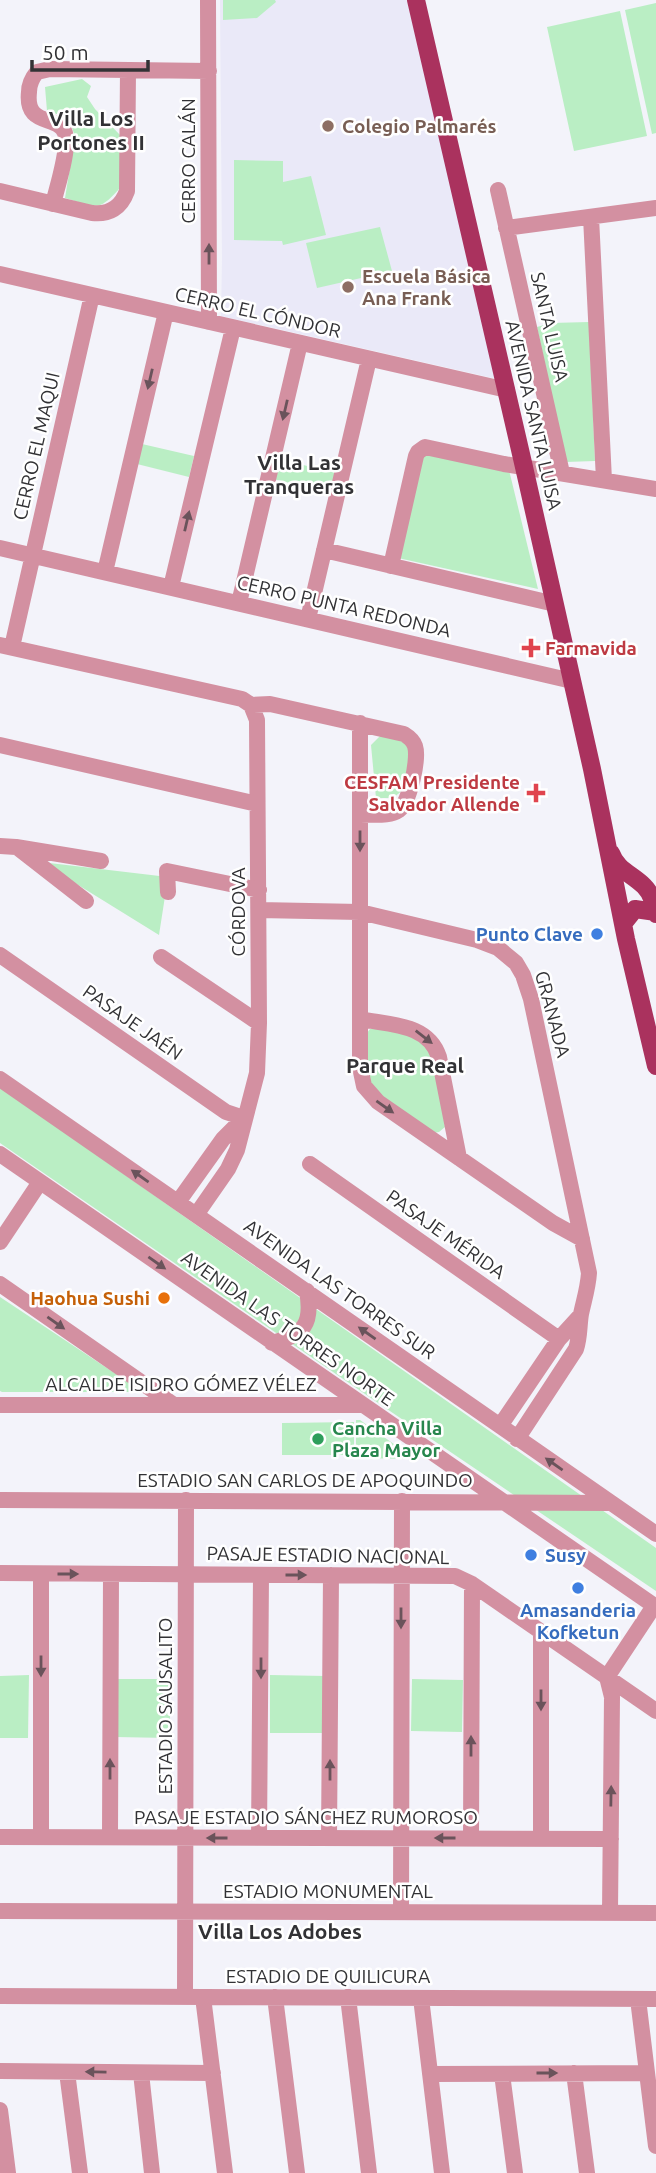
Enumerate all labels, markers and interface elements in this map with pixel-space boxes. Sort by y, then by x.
scale bar [32,28,147,72]
text: 50 m [42,40,89,64]
street label: CERRO CALÁN [177,98,199,224]
district label: Villa Los Portones II [37,106,145,154]
place label: Colegio Palmarés [342,115,497,137]
marker: Colegio Palmarés [320,118,336,134]
one-way arrow [203,243,215,265]
place label: Escuela Básica Ana Frank [362,265,491,309]
street label: SANTA LUISA [527,270,573,385]
marker: Escuela Básica Ana Frank [340,279,356,295]
street label: CERRO EL CÓNDOR [173,282,343,342]
street label: AVENIDA SANTA LUISA [501,318,567,513]
one-way arrow [144,368,155,390]
street label: CERRO EL MAQUI [8,370,64,522]
one-way arrow [279,399,290,421]
district label: Villa Las Tranqueras [244,450,354,498]
one-way arrow [182,510,193,532]
street label: CERRO PUNTA REDONDA [235,571,454,641]
place label: Farmavida [545,637,637,659]
marker: Farmavida [523,640,539,656]
place label: CESFAM Presidente Salvador Allende [344,771,520,815]
marker: CESFAM Presidente Salvador Allende [526,783,546,803]
one-way arrow [354,830,366,852]
street label: CÓRDOVA [227,867,249,957]
place label: Punto Clave [476,923,583,945]
marker: Punto Clave [589,926,605,942]
street label: GRANADA [531,968,575,1060]
street label: PASAJE JAÉN [79,980,187,1064]
one-way arrow [415,1030,434,1044]
district label: Parque Real [346,1053,464,1077]
one-way arrow [376,1100,394,1114]
one-way arrow [131,1169,149,1183]
street label: PASAJE MÉRIDA [382,1185,510,1284]
street label: AVENIDA LAS TORRES SUR [240,1215,440,1363]
street label: AVENIDA LAS TORRES NORTE [177,1246,399,1410]
one-way arrow [148,1256,166,1270]
place label: Haohua Sushi [30,1287,150,1309]
marker: Haohua Sushi [156,1290,172,1306]
one-way arrow [47,1316,65,1330]
one-way arrow [358,1327,376,1341]
street label: ALCALDE ISIDRO GÓMEZ VÉLEZ [45,1373,317,1395]
place label: Cancha Villa Plaza Mayor [332,1417,442,1461]
marker: Cancha Villa Plaza Mayor [310,1431,326,1447]
one-way arrow [545,1457,563,1471]
street label: ESTADIO SAN CARLOS DE APOQUINDO [137,1469,473,1491]
street label: PASAJE ESTADIO NACIONAL [206,1542,450,1568]
place label: Susy [545,1544,586,1566]
marker: Susy [523,1547,539,1563]
one-way arrow [57,1568,79,1580]
one-way arrow [285,1569,307,1581]
marker: Amasanderia Kofketun [570,1580,586,1596]
place label: Amasanderia Kofketun [520,1599,636,1643]
one-way arrow [396,1608,407,1630]
street label: ESTADIO SAUSALITO [154,1618,176,1794]
one-way arrow [35,1656,47,1678]
one-way arrow [255,1657,266,1679]
one-way arrow [535,1689,547,1711]
one-way arrow [465,1734,477,1756]
one-way arrow [104,1758,116,1780]
one-way arrow [324,1758,336,1780]
one-way arrow [605,1785,617,1807]
street label: PASAJE ESTADIO SÁNCHEZ RUMOROSO [134,1806,478,1828]
one-way arrow [206,1832,228,1843]
one-way arrow [433,1832,455,1844]
street label: ESTADIO MONUMENTAL [223,1880,433,1902]
district label: Villa Los Adobes [198,1919,362,1943]
street label: ESTADIO DE QUILICURA [226,1965,431,1987]
one-way arrow [84,2066,106,2078]
one-way arrow [536,2068,558,2079]

